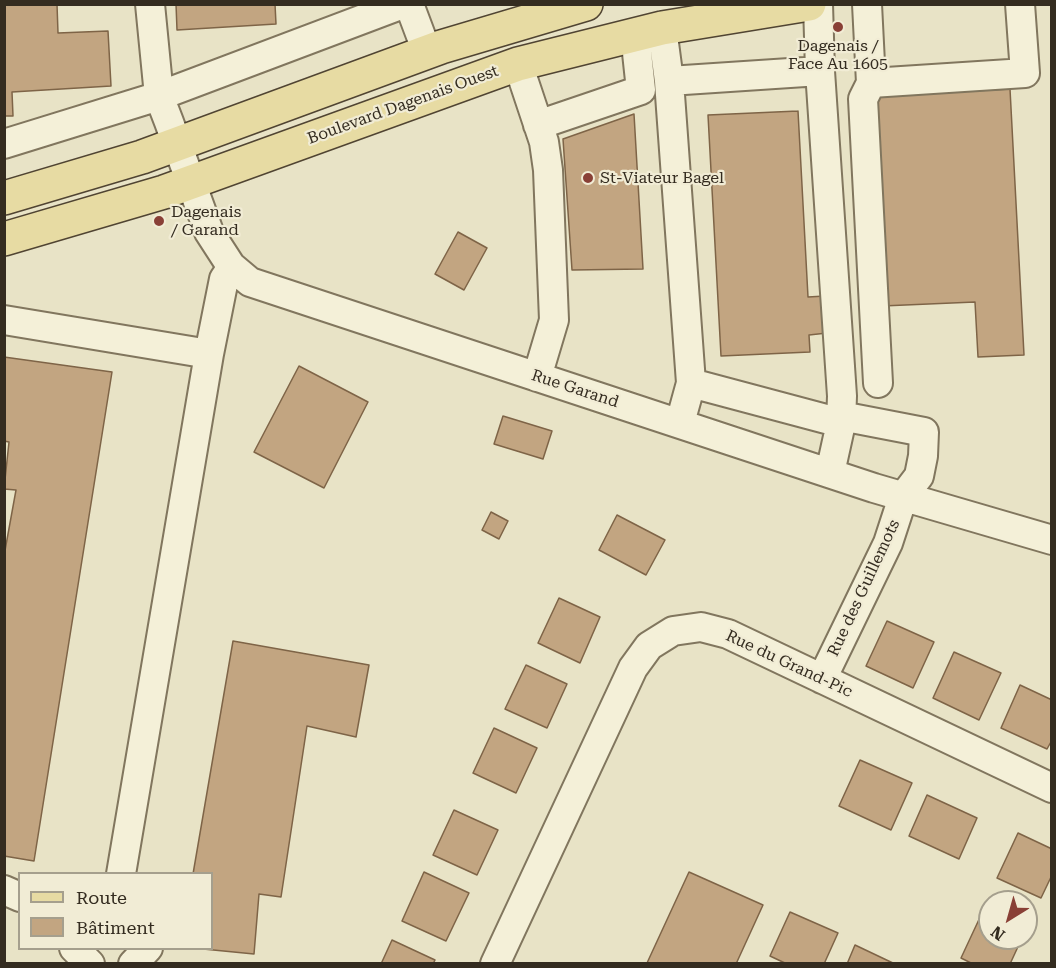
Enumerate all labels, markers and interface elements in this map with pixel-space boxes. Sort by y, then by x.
marker: Dagenais / Face Au 1605 [831,20,845,34]
place label: Dagenais / Face Au 1605 [788,36,888,74]
street label: Boulevard Dagenais Ouest [305,61,501,149]
place label: St-Viateur Bagel [600,168,724,188]
marker: St-Viateur Bagel [581,171,595,185]
place label: Dagenais / Garand [171,202,241,240]
marker: Dagenais / Garand [152,214,166,228]
street label: Rue Garand [529,366,621,412]
street label: Rue des Guillemots [824,516,904,660]
street label: Rue du Grand-Pic [723,626,855,702]
legend [18,872,213,950]
text: Route [76,887,127,908]
north arrow [978,890,1038,950]
text: Bâtiment [76,917,155,938]
text: N [987,922,1009,944]

